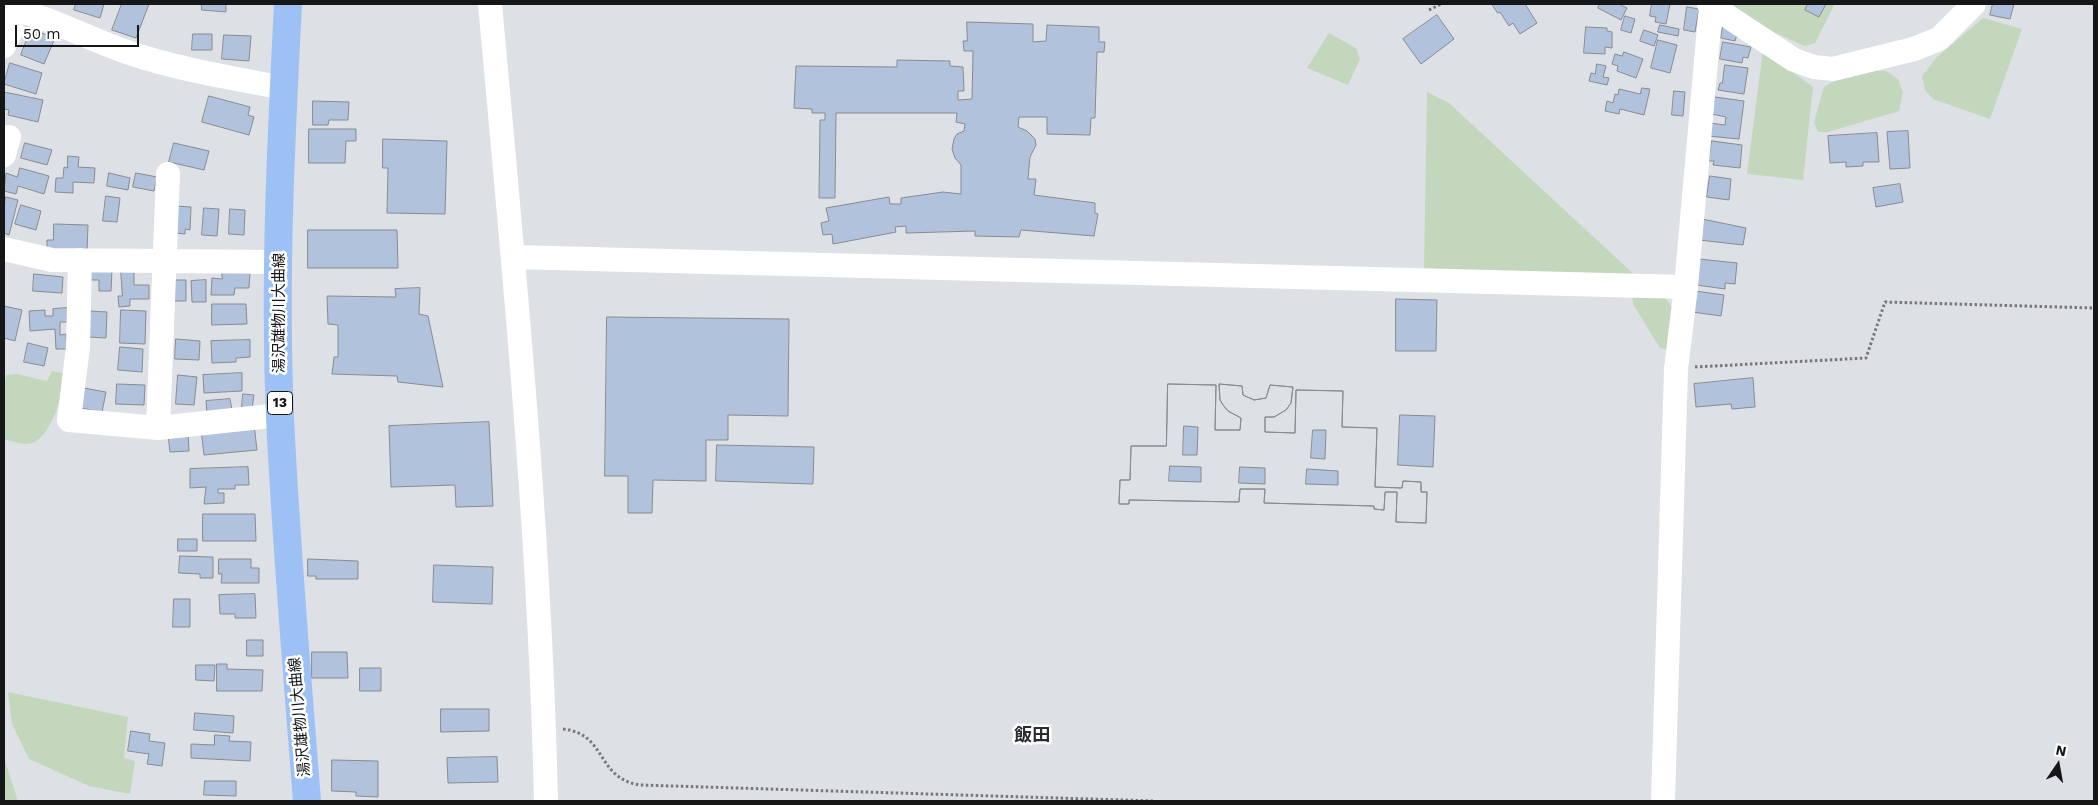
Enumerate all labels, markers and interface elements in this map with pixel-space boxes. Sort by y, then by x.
scale bar [18,15,141,47]
text: 50 m [23,25,60,43]
street label: 湯沢雄物川大曲線 [271,253,289,373]
road number: 13 [268,392,292,414]
street label: 湯沢雄物川大曲線 [286,656,314,778]
district label: 飯田 [1014,725,1050,747]
north arrow [2033,740,2083,790]
text: N [2054,741,2068,759]

